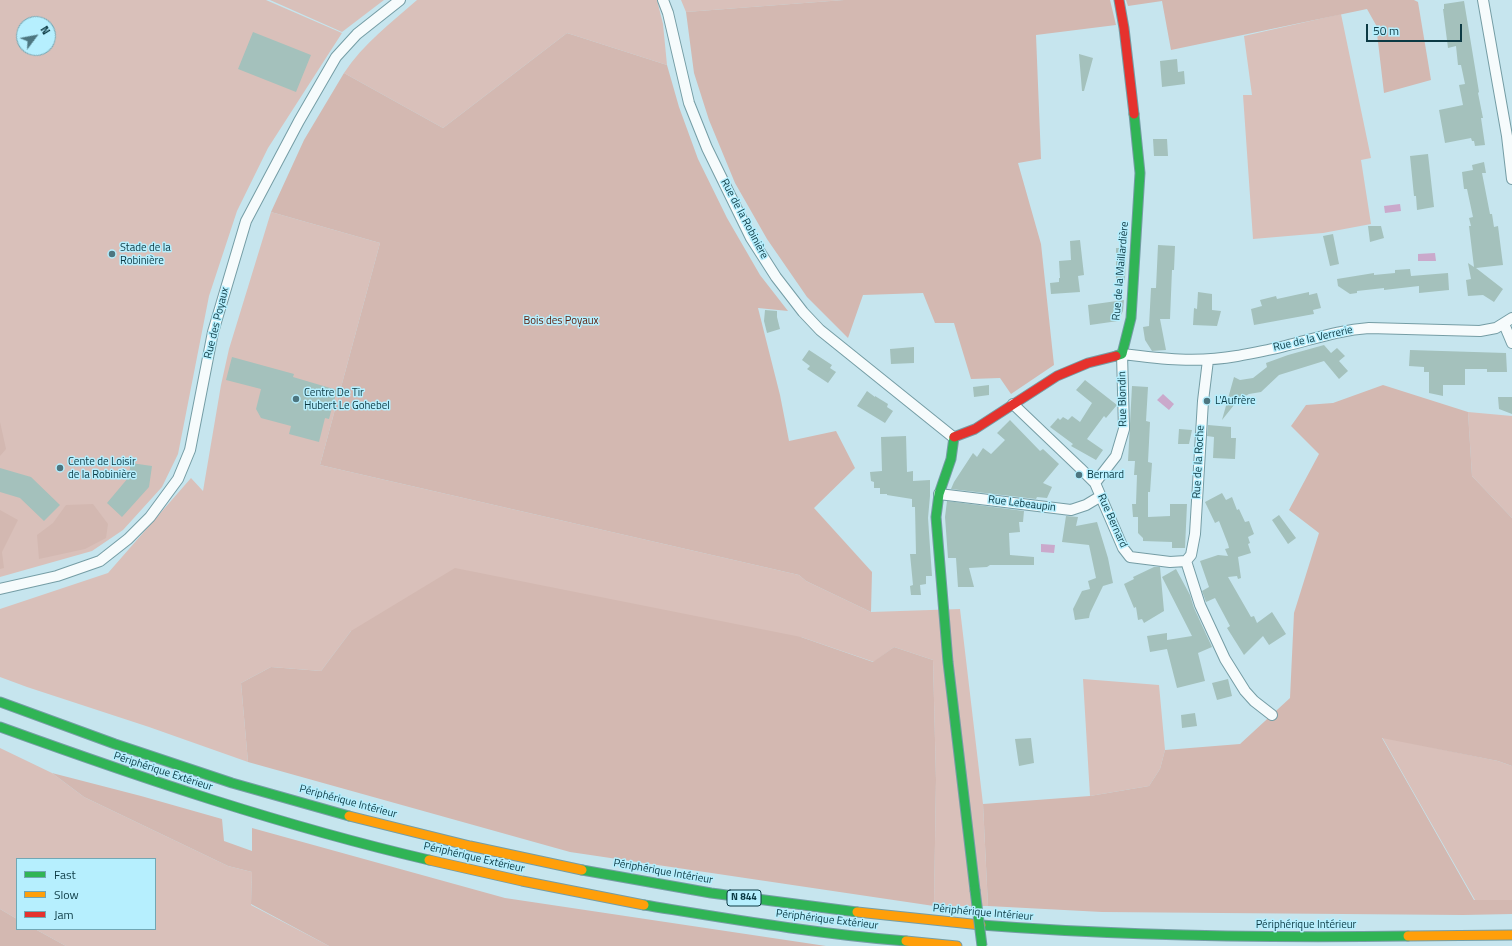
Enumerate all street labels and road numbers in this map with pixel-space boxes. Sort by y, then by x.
street label: Rue de la Robinière [717,177,771,261]
street label: Rue de la Maillardière [1110,221,1132,321]
street label: Rue des Poyaux [202,286,232,360]
street label: Rue de la Verrerie [1272,323,1354,355]
street label: Rue Blondin [1116,371,1130,427]
street label: Rue de la Roche [1190,425,1208,499]
street label: Rue Bernard [1094,492,1130,550]
street label: Rue Lebeaupin [987,493,1057,515]
street label: Périphérique Extérieur [112,750,214,794]
street label: Périphérique Intérieur [298,783,398,821]
street label: Périphérique Extérieur [422,840,526,876]
street label: Périphérique Intérieur [612,857,714,887]
road number: N 844 [727,890,761,906]
street label: Périphérique Intérieur [932,902,1034,924]
street label: Périphérique Extérieur [775,907,879,933]
street label: Périphérique Intérieur [1256,918,1356,932]

